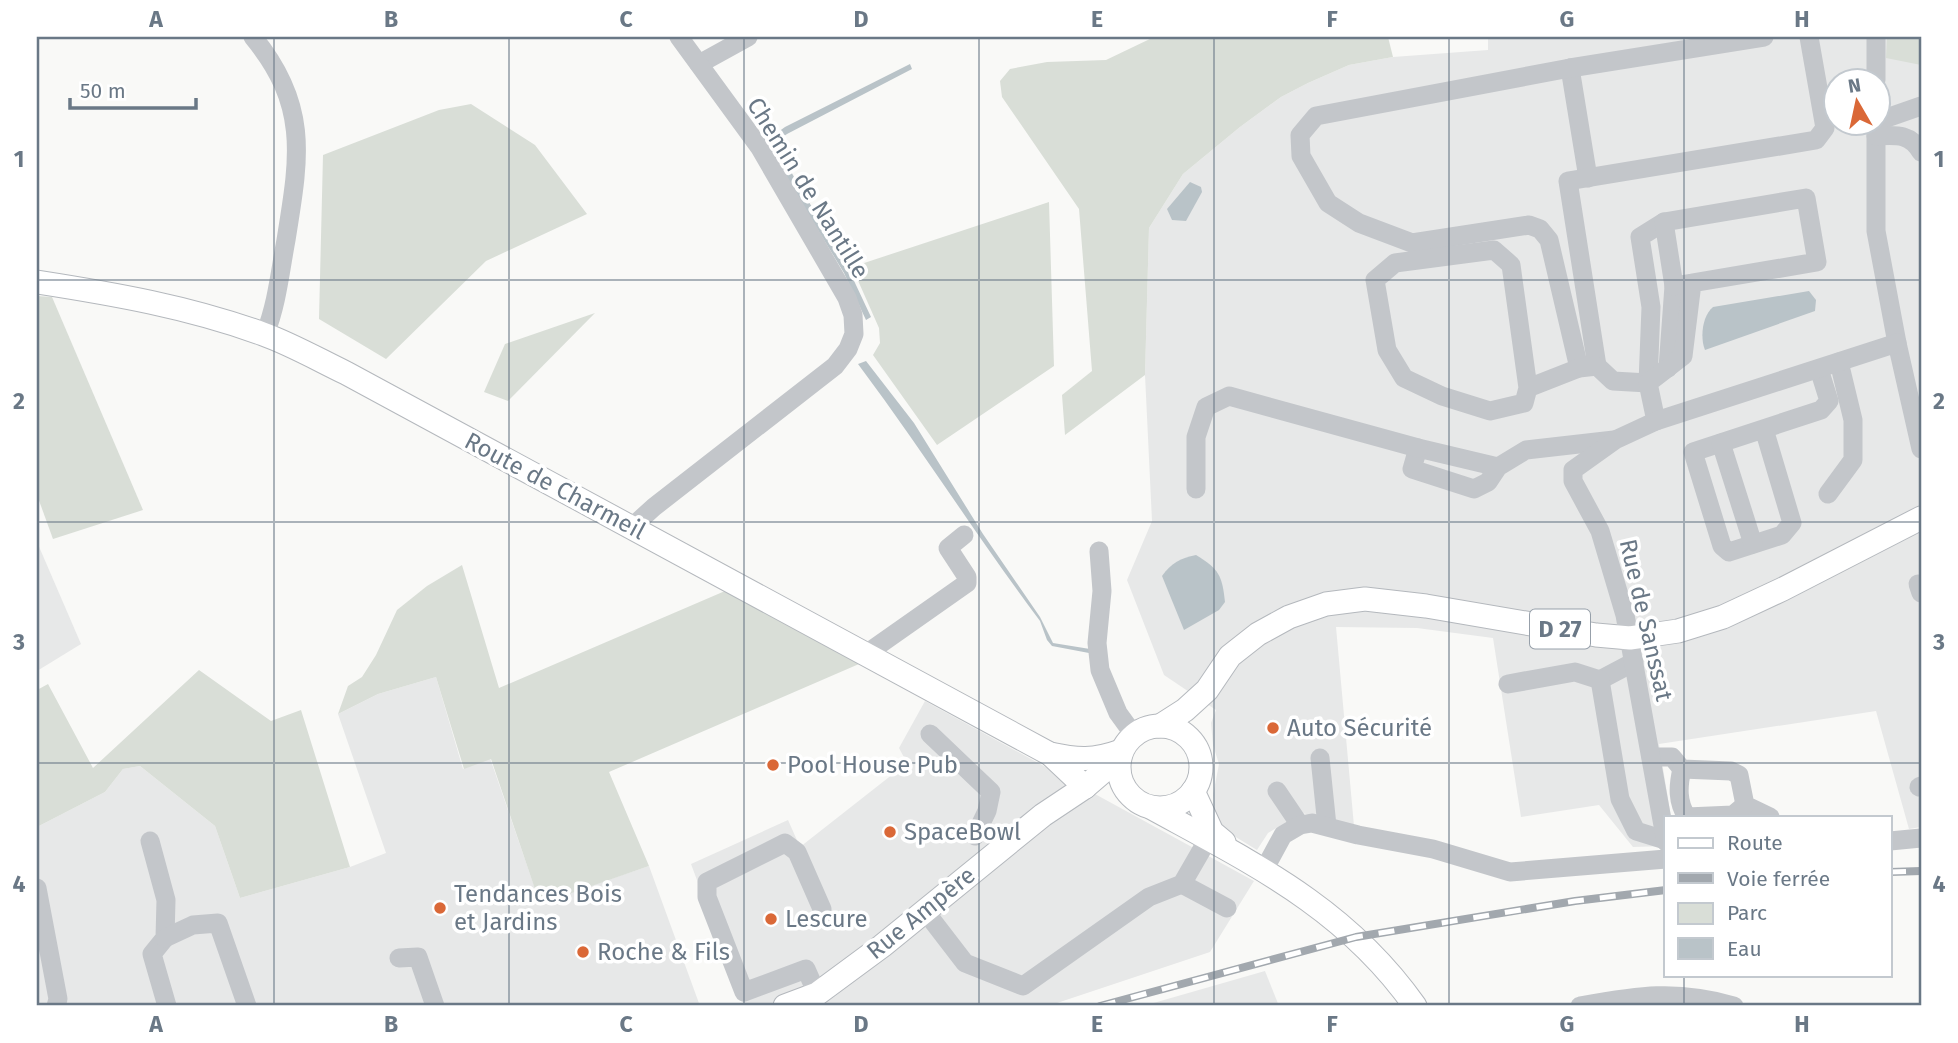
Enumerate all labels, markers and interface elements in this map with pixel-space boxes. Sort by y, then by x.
text: A [148,5,163,33]
text: B [384,5,398,33]
text: C [619,5,633,33]
text: D [854,5,869,33]
text: E [1091,5,1103,33]
text: F [1326,5,1338,33]
text: G [1560,5,1574,33]
text: H [1794,5,1810,33]
scale bar [70,66,196,110]
north arrow [1822,66,1892,136]
text: N [1846,73,1862,98]
text: 50 m [80,78,126,104]
street label: Chemin de Nantille [741,92,875,284]
text: 1 [14,145,24,173]
text: 1 [1934,145,1944,173]
text: 2 [13,387,25,415]
text: 2 [1933,387,1945,415]
street label: Route de Charmeil [460,427,650,545]
street label: Rue de Sanssat [1614,536,1678,704]
road number: D 27 [1530,610,1590,649]
text: 3 [12,628,25,656]
text: 3 [1932,628,1945,656]
place label: Auto Sécurité [1287,714,1432,742]
marker: Auto Sécurité [1265,720,1281,736]
place label: Pool House Pub [787,751,958,779]
marker: Pool House Pub [765,757,781,773]
legend [1664,816,1892,976]
place label: SpaceBowl [904,818,1021,846]
marker: SpaceBowl [882,824,898,840]
text: Route [1727,830,1783,856]
street label: Rue Ampère [861,861,981,965]
text: Voie ferrée [1727,866,1830,892]
text: 4 [13,870,26,898]
text: 4 [1933,870,1946,898]
place label: Tendances Bois et Jardins [454,880,622,936]
marker: Tendances Bois et Jardins [432,900,448,916]
text: Parc [1727,900,1767,926]
place label: Lescure [785,905,867,933]
marker: Lescure [763,911,779,927]
text: Eau [1727,936,1762,962]
place label: Roche & Fils [597,938,730,966]
marker: Roche & Fils [575,944,591,960]
text: A [148,1010,163,1038]
text: B [384,1010,398,1038]
text: C [619,1010,633,1038]
text: D [854,1010,869,1038]
text: E [1091,1010,1103,1038]
text: F [1326,1010,1338,1038]
text: G [1560,1010,1574,1038]
text: H [1794,1010,1810,1038]

